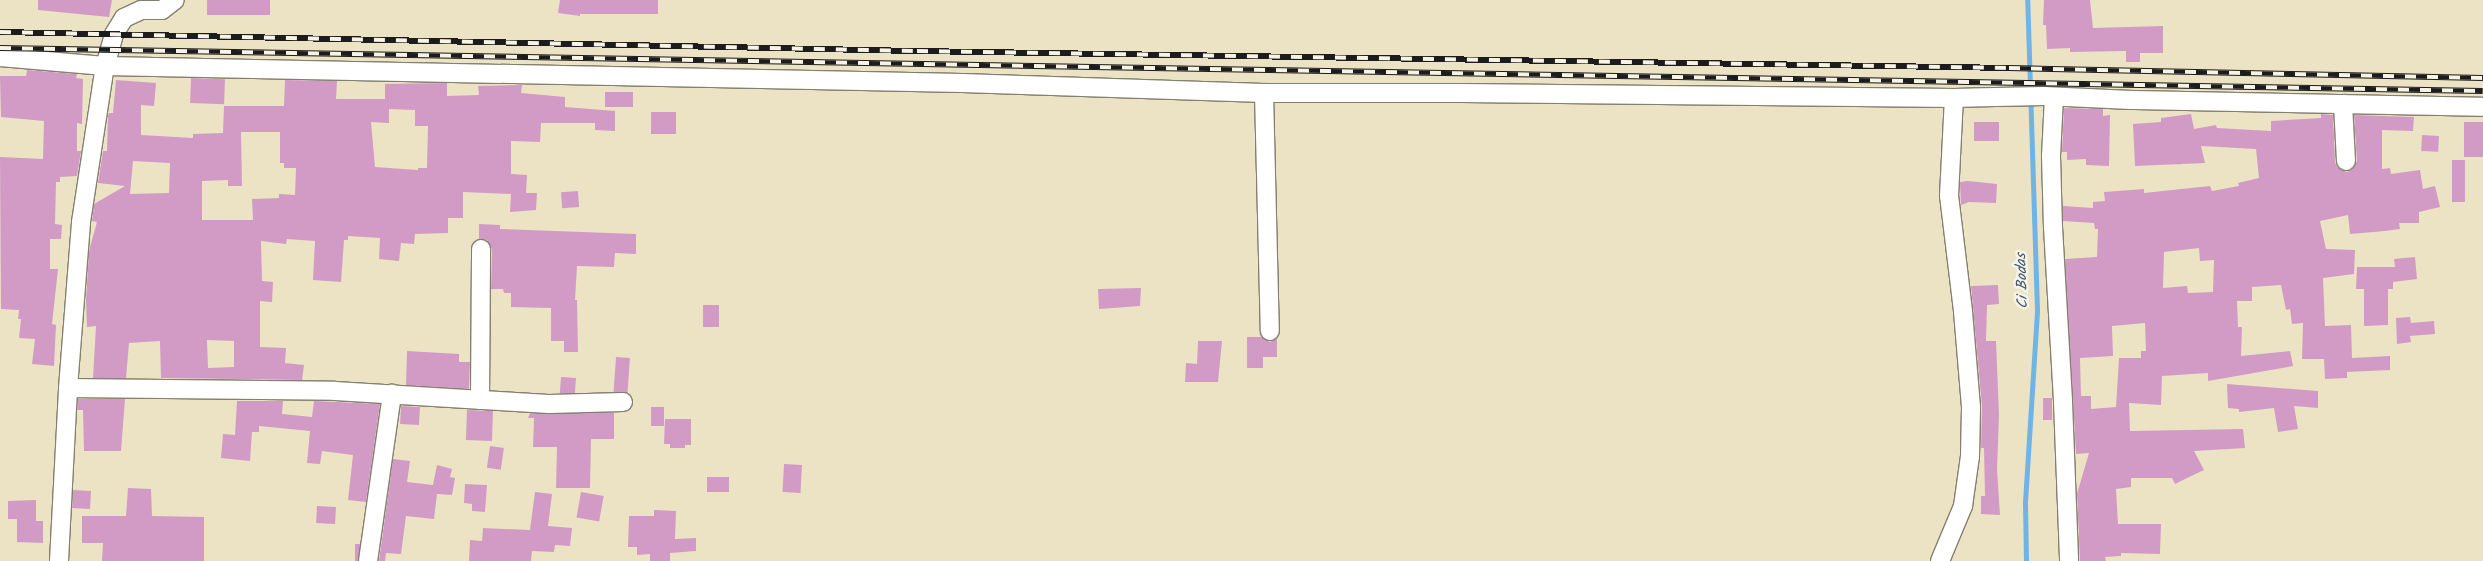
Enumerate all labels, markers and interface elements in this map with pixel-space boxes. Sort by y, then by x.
water label: Ci Bodas [2013,253,2033,309]

